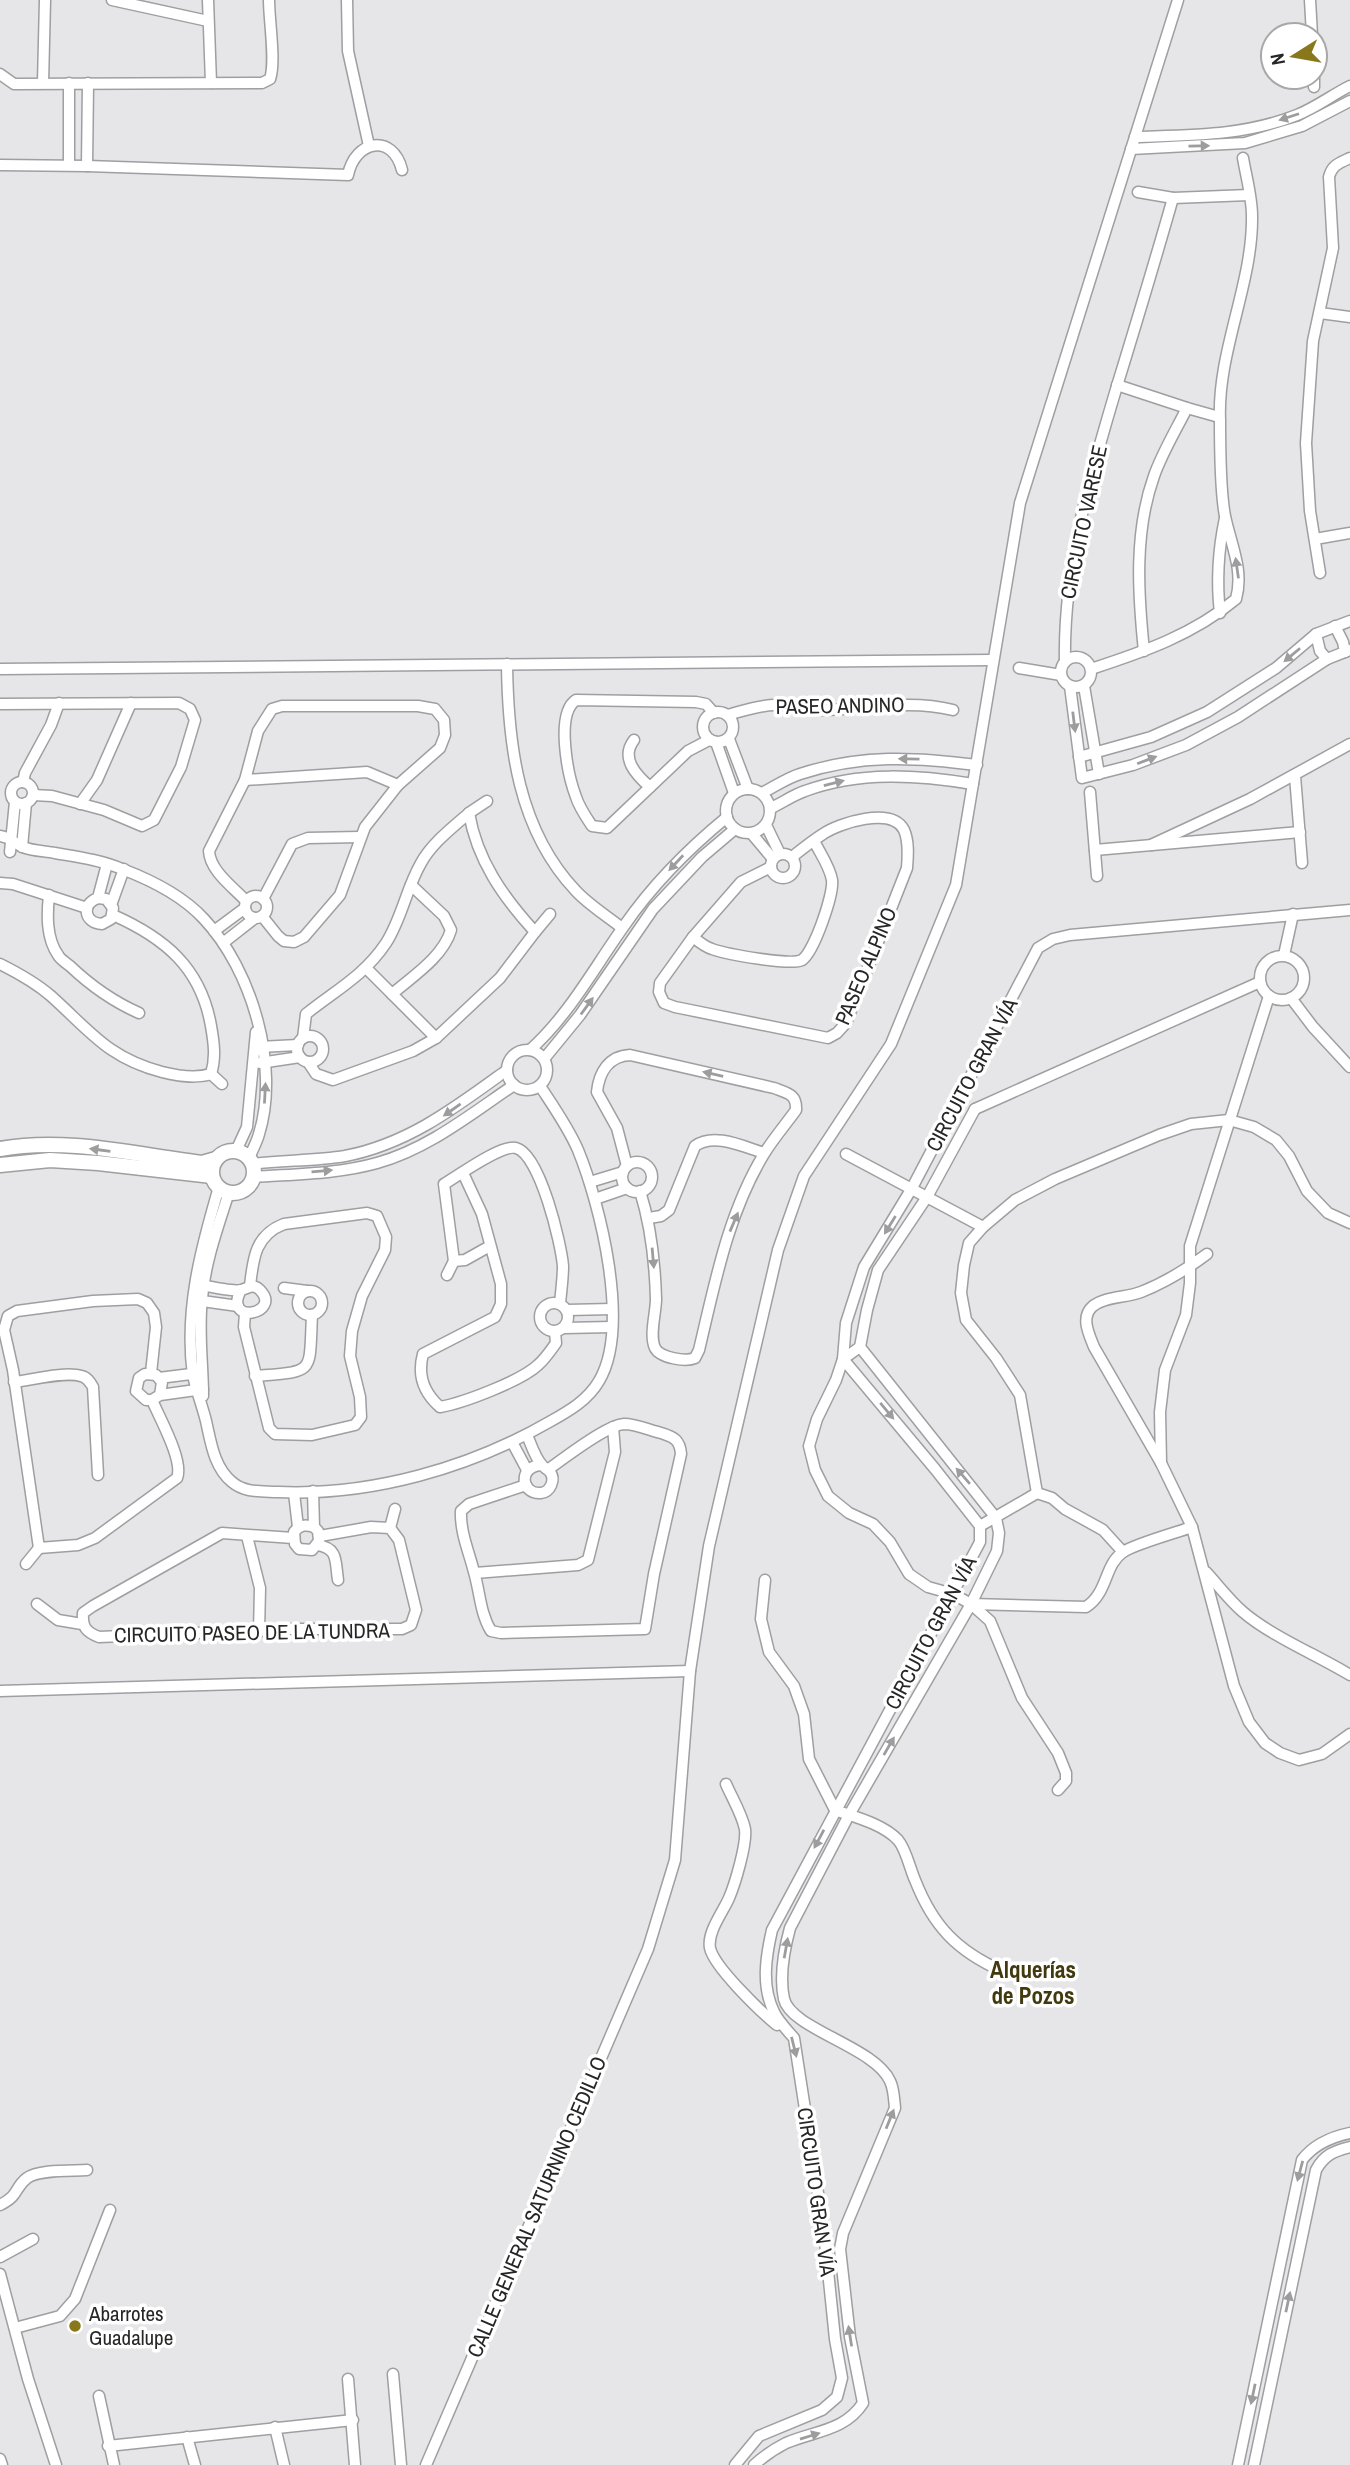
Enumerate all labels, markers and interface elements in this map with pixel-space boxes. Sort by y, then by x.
north arrow [1259,21,1329,91]
text: N [1263,51,1291,67]
one-way arrow [1279,112,1300,123]
one-way arrow [1188,141,1210,152]
street label: CIRCUITO VARESE [1053,442,1114,601]
one-way arrow [1232,556,1243,578]
one-way arrow [1283,647,1301,663]
street label: PASEO ANDINO [775,690,905,721]
one-way arrow [1069,711,1080,733]
one-way arrow [898,753,920,764]
one-way arrow [1137,754,1158,765]
one-way arrow [823,777,845,788]
one-way arrow [668,854,684,872]
street label: PASEO ALPINO [828,903,903,1029]
street label: CIRCUITO GRAN VÍA [919,992,1025,1157]
one-way arrow [580,997,594,1015]
one-way arrow [702,1068,724,1079]
one-way arrow [260,1082,271,1104]
one-way arrow [443,1103,461,1117]
one-way arrow [89,1144,111,1155]
one-way arrow [311,1165,333,1176]
one-way arrow [728,1211,739,1232]
one-way arrow [884,1215,896,1234]
one-way arrow [648,1247,659,1269]
one-way arrow [879,1403,894,1420]
one-way arrow [956,1468,971,1485]
street label: CIRCUITO GRAN VÍA [878,1550,984,1715]
street label: CIRCUITO PASEO DE LA TUNDRA [114,1616,391,1649]
one-way arrow [883,1736,895,1756]
one-way arrow [814,1829,825,1849]
one-way arrow [781,1937,792,1959]
district label: Alquerías de Pozos [990,1954,1076,2011]
one-way arrow [789,2036,800,2058]
street label: CALLE GENERAL SATURNINO CEDILLO [460,2052,613,2362]
street label: CIRCUITO GRAN VÍA [790,2106,843,2279]
one-way arrow [885,2108,896,2129]
one-way arrow [1294,2161,1304,2182]
one-way arrow [1283,2291,1294,2313]
place label: Abarrotes Guadalupe [88,2299,173,2352]
marker: Abarrotes Guadalupe [67,2318,83,2334]
one-way arrow [844,2325,855,2347]
one-way arrow [1247,2383,1258,2405]
one-way arrow [799,2430,820,2440]

